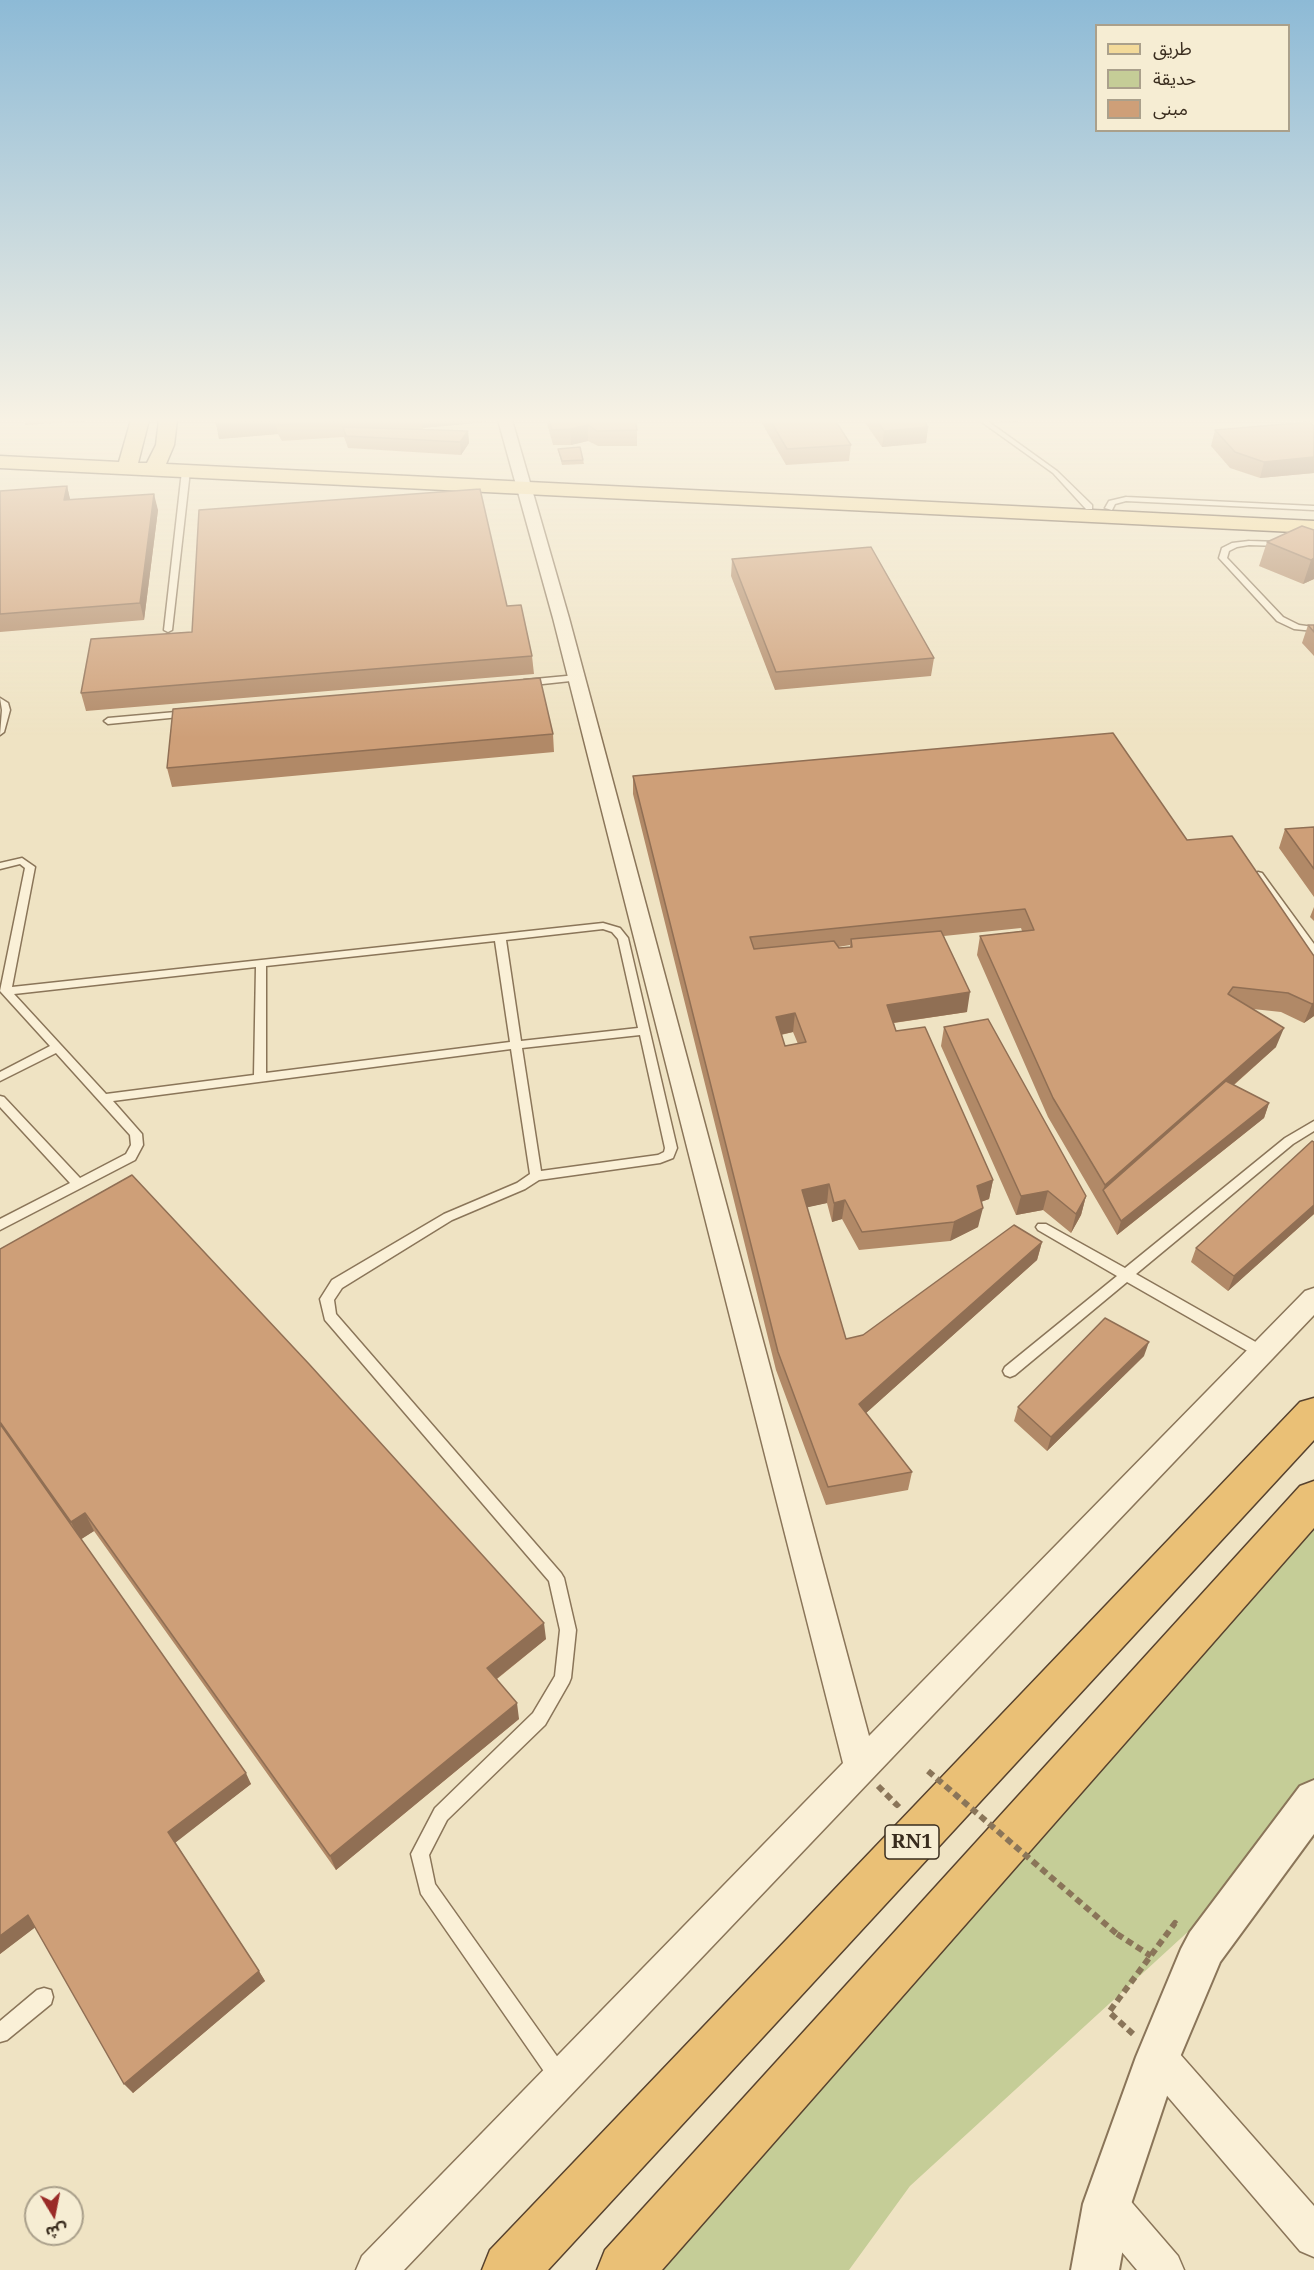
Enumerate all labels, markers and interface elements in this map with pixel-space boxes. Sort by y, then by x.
legend [1095,24,1290,132]
text: طريق [1153,36,1192,60]
text: حديقة [1153,66,1196,90]
text: مبنى [1153,96,1188,120]
road number: RN1 [885,1825,939,1859]
north arrow [24,2186,84,2246]
text: ش [44,2219,69,2244]

